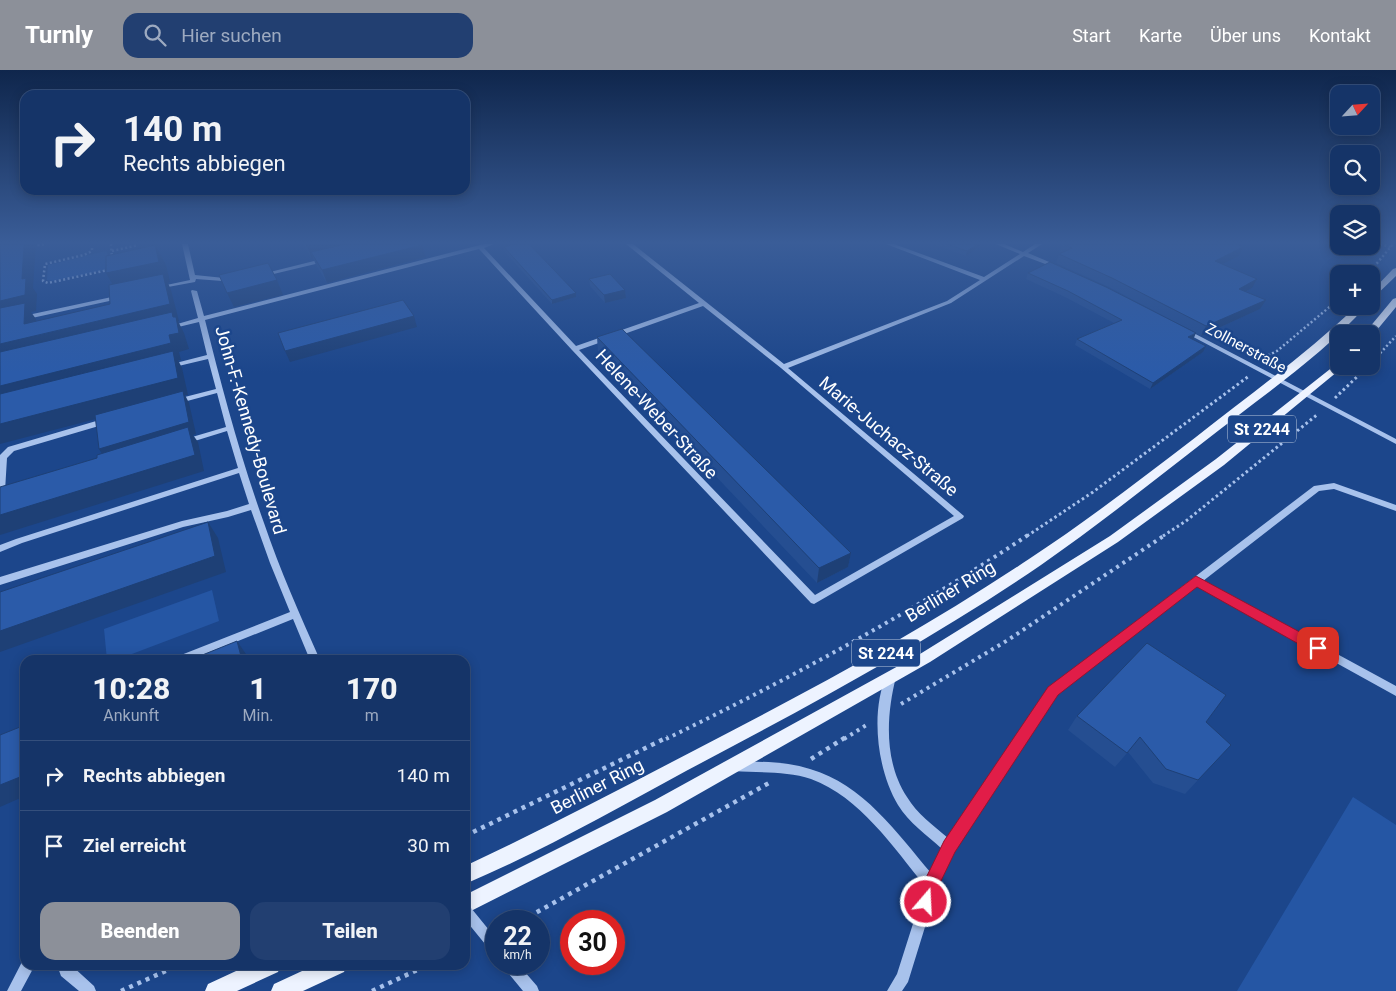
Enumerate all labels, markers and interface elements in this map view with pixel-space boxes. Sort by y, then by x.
search box [123,13,473,58]
text: Turnly [25,21,93,49]
icon: search [141,21,169,49]
text: Hier suchen [181,24,282,47]
text: Start [1072,25,1111,46]
text: Karte [1139,25,1182,46]
text: Über uns [1210,25,1281,46]
text: Kontakt [1309,25,1371,46]
north arrow [1330,85,1380,135]
map controls [1330,85,1380,375]
text: 140 m [123,109,222,150]
icon: right [40,110,105,175]
button: search [1330,145,1380,195]
text: Rechts abbiegen [123,151,286,176]
button: layers [1330,205,1380,255]
button: + [1330,265,1380,315]
street label: Zollnerstraße [1203,319,1289,377]
street label: John-F.-Kennedy-Boulevard [211,323,291,537]
button: − [1330,325,1380,375]
street label: Helene-Weber-Straße [592,345,722,483]
street label: Marie-Juchacz-Straße [815,372,963,500]
road number: St 2244 [1228,416,1296,442]
street label: Berliner Ring [901,556,999,626]
pin [1297,627,1339,669]
icon: arrive [1304,634,1332,662]
road number: St 2244 [852,640,920,666]
text: 10:28 [92,671,170,706]
text: 1 [249,671,267,706]
text: 170 [346,671,398,706]
text: Ankunft [103,706,159,725]
text: Min. [243,706,273,725]
text: m [365,706,379,725]
street label: Berliner Ring [547,754,647,818]
icon: right [40,762,68,790]
text: Rechts abbiegen [83,764,225,787]
text: 140 m [397,764,450,787]
icon: arrive [40,832,68,860]
text: Ziel erreicht [83,834,186,857]
text: 30 m [407,834,450,857]
position arrow [899,875,951,927]
button: Beenden [40,902,240,960]
button: Teilen [250,902,450,960]
speed limit sign: 30 [560,910,625,975]
text: 22 [503,922,532,951]
text: km/h [503,948,532,962]

